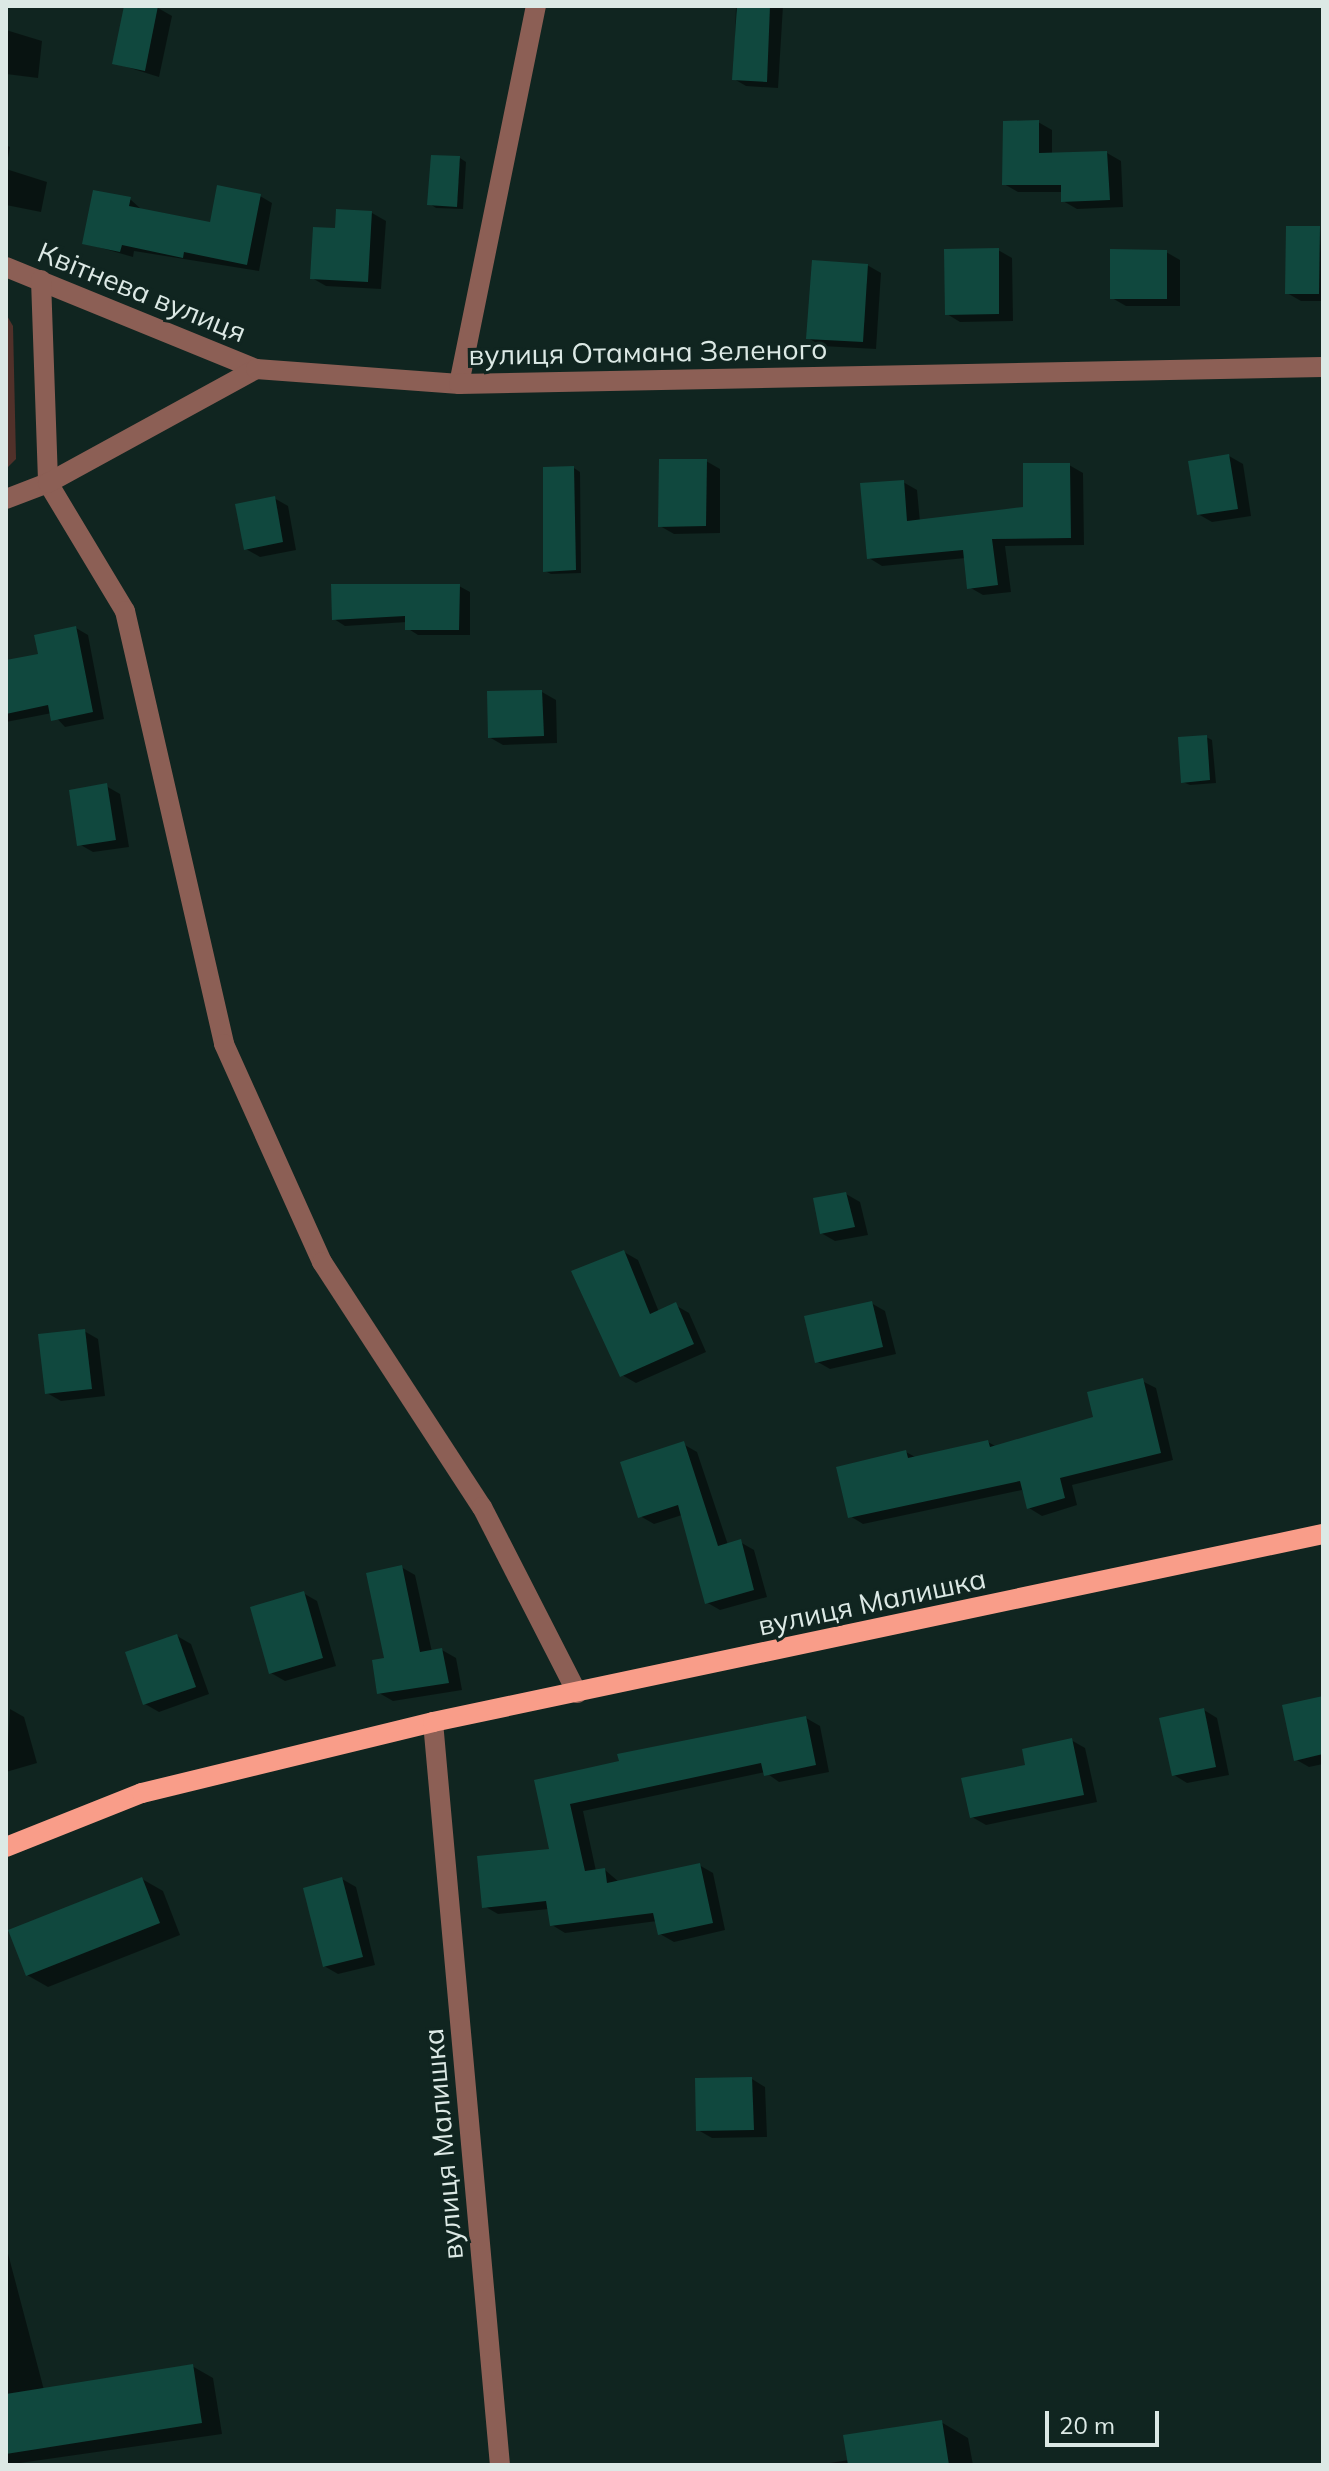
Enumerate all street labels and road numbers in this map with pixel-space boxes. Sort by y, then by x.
street label: Квітнева вулиця [33,235,251,349]
street label: вулиця Отамана Зеленого [468,332,828,372]
street label: вулиця Малишка [755,1561,989,1643]
street label: вулиця Малишка [416,2027,470,2261]

